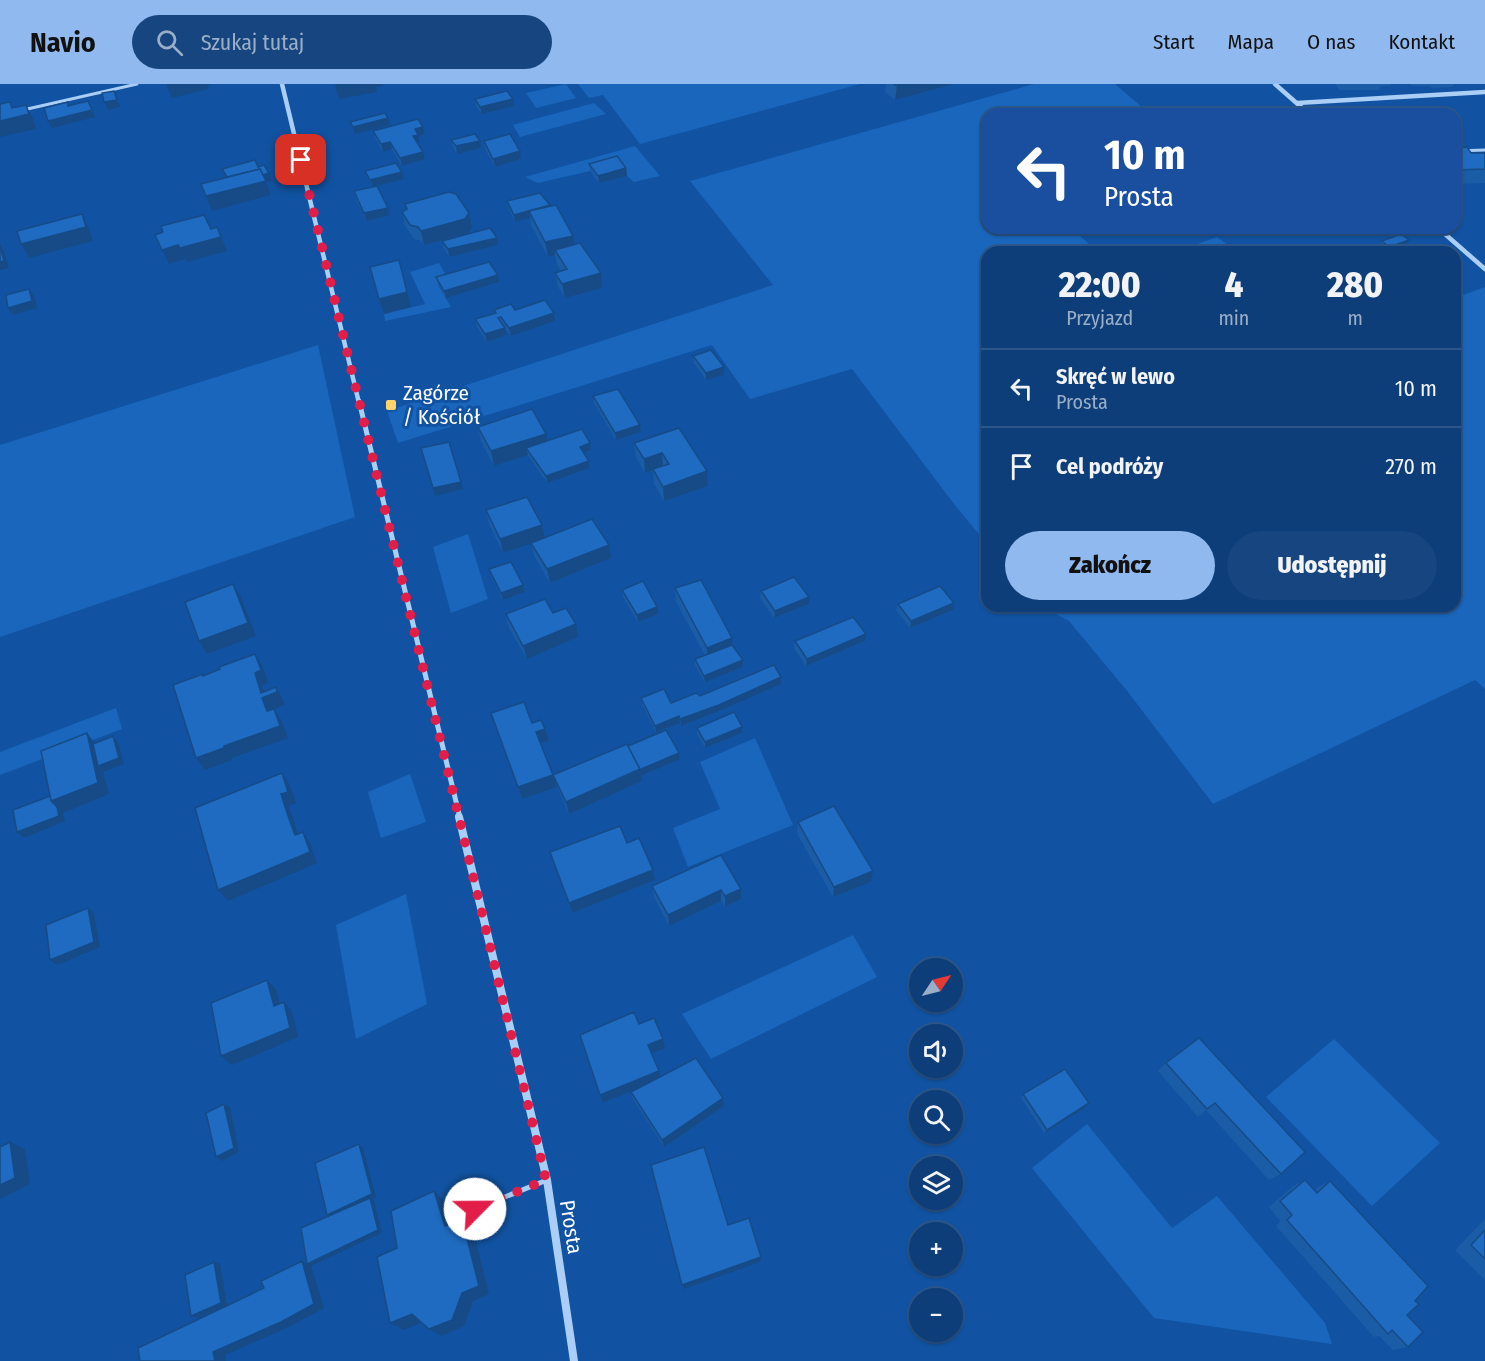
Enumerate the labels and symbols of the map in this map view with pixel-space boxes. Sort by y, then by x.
pin [275,134,326,185]
place label: Zagórze / Kościół [403,380,481,430]
marker: Zagórze / Kościół [384,398,398,412]
north arrow [909,958,963,1012]
position arrow [443,1177,507,1241]
street label: Prosta [554,1198,588,1256]

